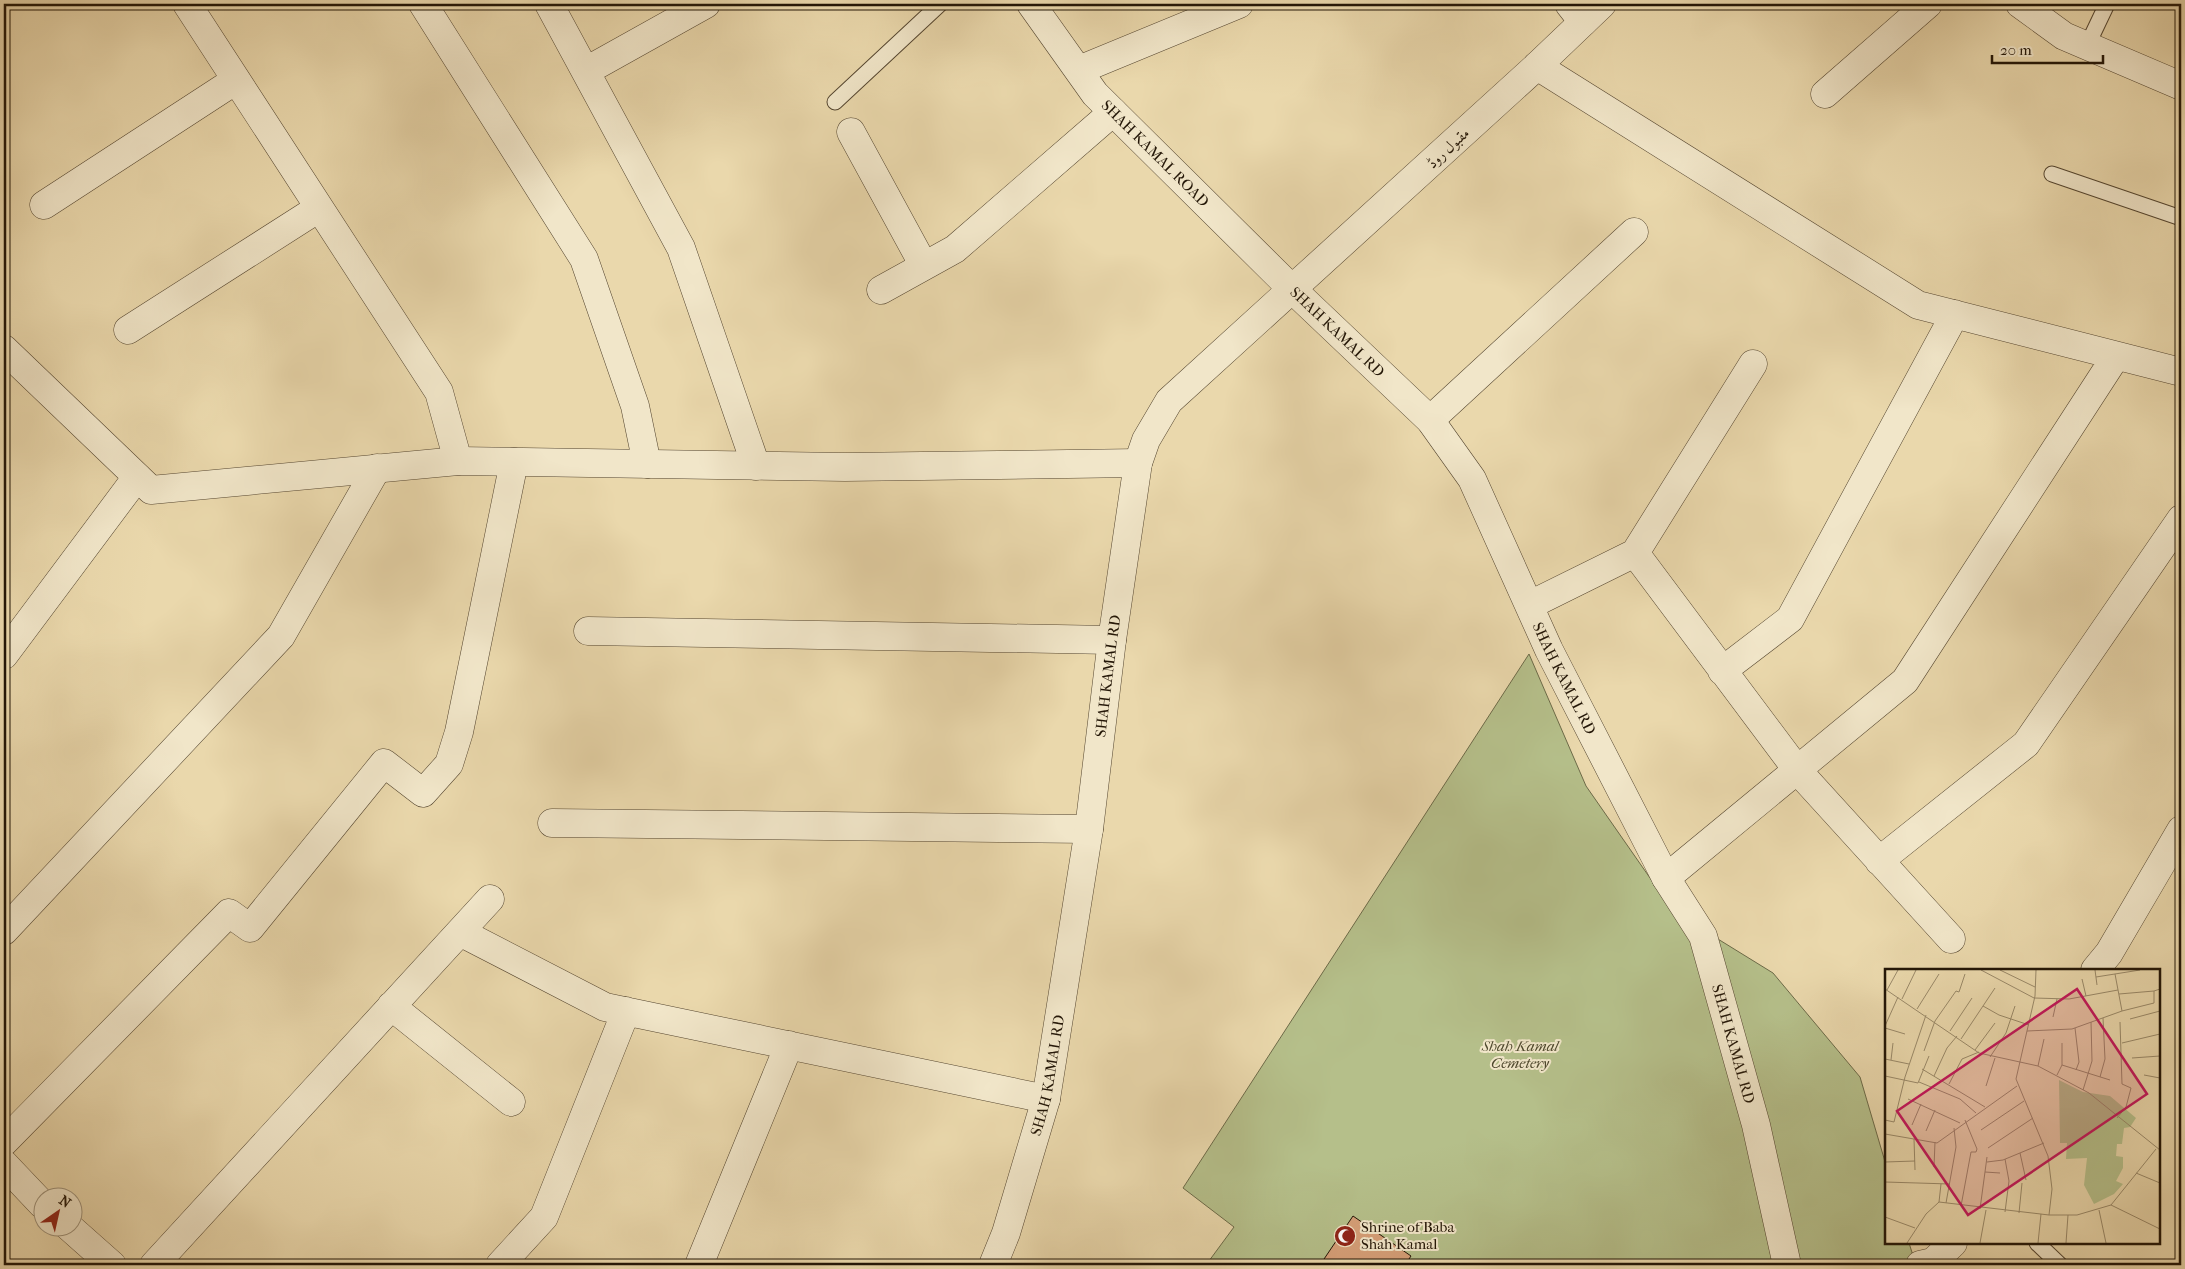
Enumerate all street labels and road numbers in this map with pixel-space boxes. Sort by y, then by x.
street label: SHAH KAMAL ROAD [1098,96,1213,211]
street label: مقبول روڈ [1423,124,1473,172]
street label: SHAH KAMAL RD [1286,283,1388,381]
street label: SHAH KAMAL RD [1091,614,1125,738]
street label: SHAH KAMAL RD [1529,619,1600,737]
street label: SHAH KAMAL RD [1708,982,1759,1106]
street label: SHAH KAMAL RD [1027,1013,1068,1138]

